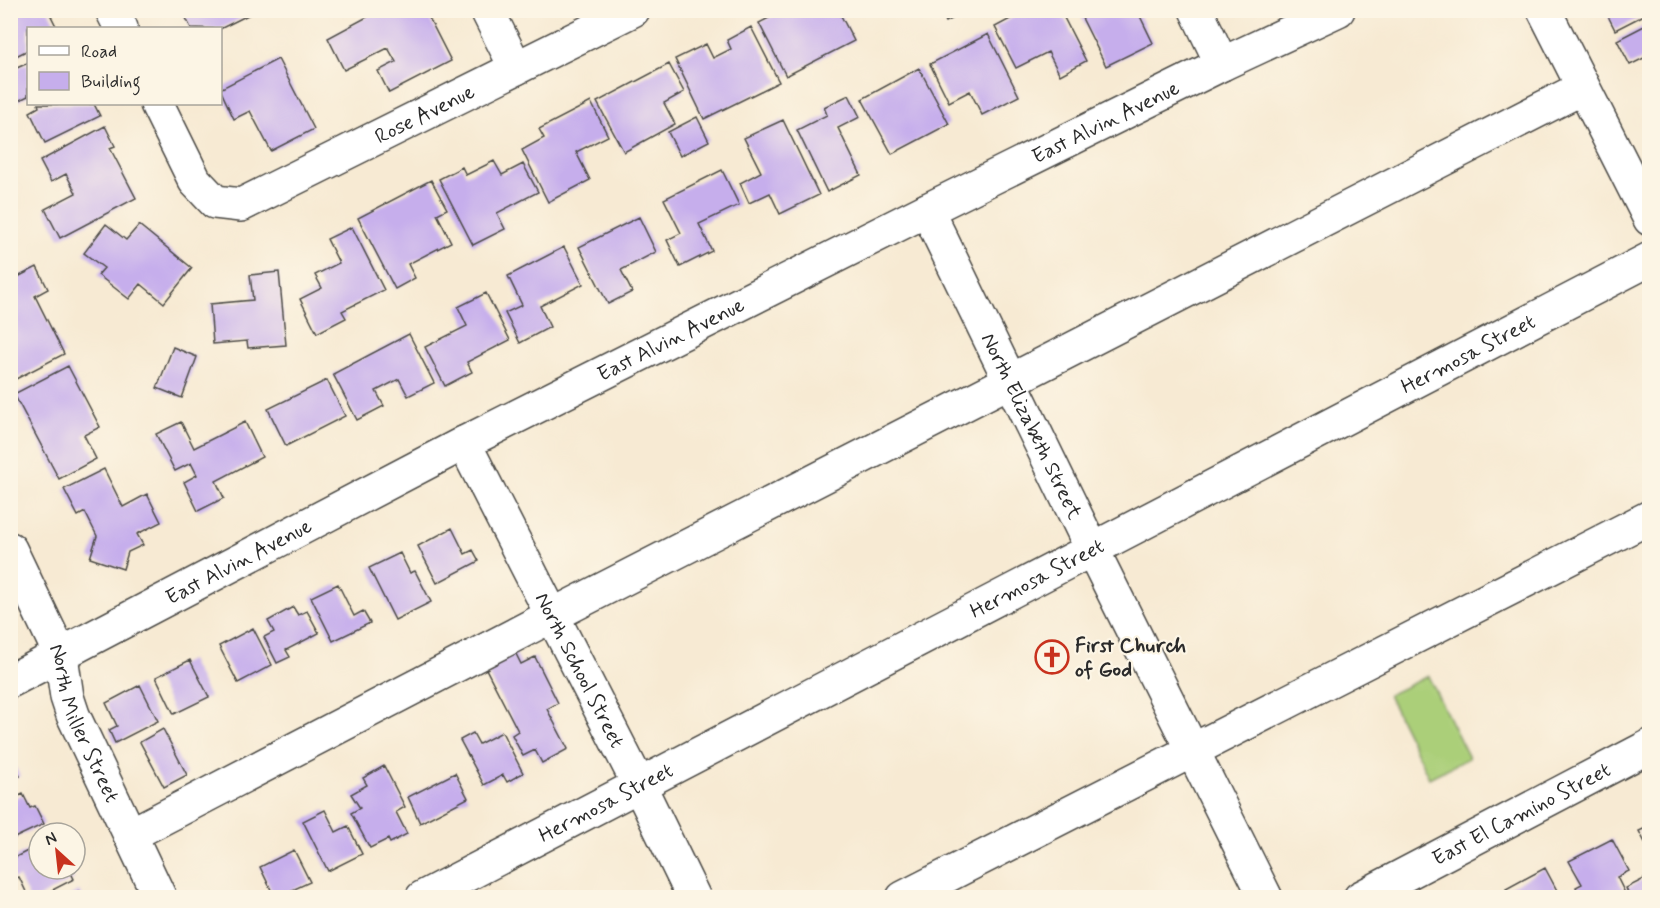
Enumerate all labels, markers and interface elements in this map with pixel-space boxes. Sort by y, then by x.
legend [27,27,222,105]
text: Road [81,40,117,64]
text: Building [81,70,141,96]
street label: East Alvin Avenue [1027,74,1184,171]
street label: Rose Avenue [370,78,480,151]
street label: East Alvin Avenue [593,291,750,389]
street label: Hermosa Street [1396,308,1540,401]
street label: North Elizabeth Street [974,328,1089,525]
street label: East Alvin Avenue [161,512,317,612]
street label: Hermosa Street [965,532,1109,626]
street label: North School Street [528,588,631,753]
place label: First Church of God [1075,632,1186,684]
street label: North Miller Street [42,639,126,807]
church icon: First Church of God [1034,639,1070,675]
street label: East El Camino Street [1428,756,1616,873]
street label: Hermosa Street [534,757,678,850]
north arrow [27,821,87,881]
text: N [41,827,60,851]

